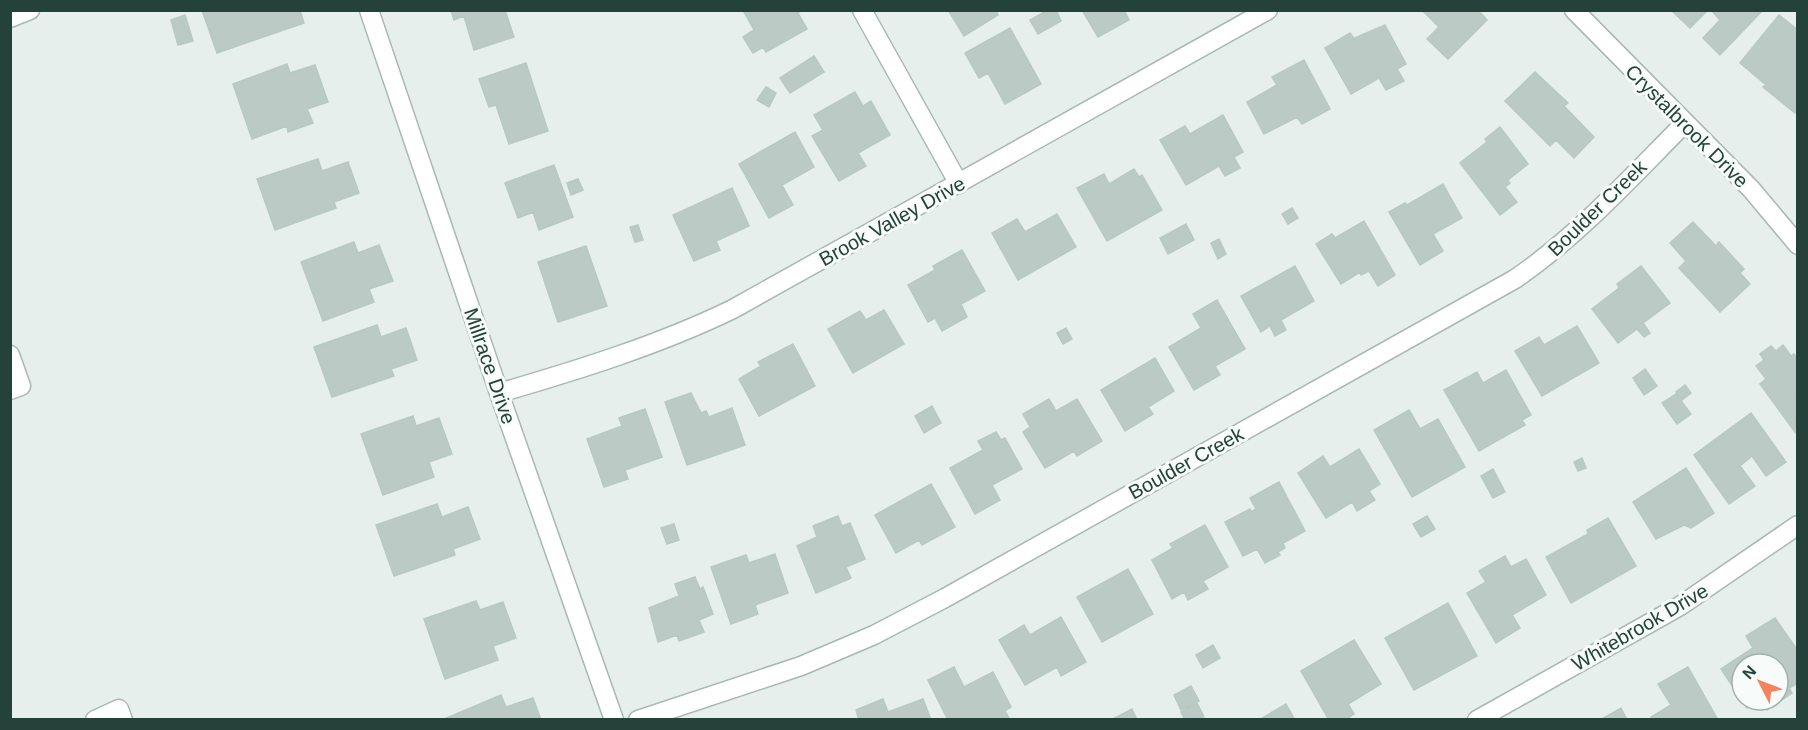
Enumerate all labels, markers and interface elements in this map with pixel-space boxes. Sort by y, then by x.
street label: Crystalbrook Drive [1621,60,1753,192]
street label: Boulder Creek [1543,155,1651,260]
street label: Brook Valley Drive [815,172,969,270]
street label: Millrace Drive [460,305,520,427]
street label: Boulder Creek [1125,422,1248,504]
street label: Whitebrook Drive [1568,579,1712,675]
north arrow [1730,652,1790,712]
text: N [1739,662,1759,682]

